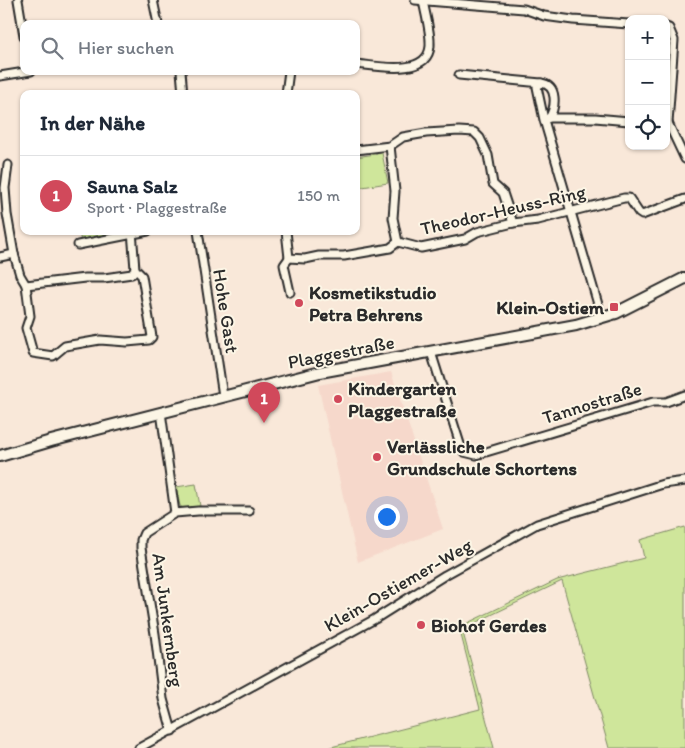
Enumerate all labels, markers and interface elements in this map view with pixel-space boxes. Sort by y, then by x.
map controls [625,15,670,150]
button: + [625,15,670,60]
search box [20,20,360,75]
icon: search [38,34,66,62]
text: Hier suchen [78,36,174,59]
button: − [625,60,670,105]
button: locate [625,105,670,150]
text: In der Nähe [40,110,145,135]
text: Sauna Salz [87,175,178,198]
street label: Theodor-Heuss-Ring [418,180,588,240]
text: 1 [52,186,60,205]
text: 150 m [297,186,340,205]
text: Sport · Plaggestraße [87,198,227,217]
street label: Hohe Gast [208,267,244,355]
place label: Kosmetikstudio Petra Behrens [309,281,437,326]
place label: Klein-Ostiem [496,296,605,319]
marker: Kosmetikstudio Petra Behrens [293,297,305,309]
marker: Klein-Ostiem [608,301,620,313]
street label: Plaggestraße [286,330,396,374]
place label: Kindergarten Plaggestraße [348,377,456,422]
street label: Tannostraße [540,377,644,429]
pin: 1 [248,382,280,423]
marker: Kindergarten Plaggestraße [332,393,344,405]
place label: Verlässliche Grundschule Schortens [387,435,578,480]
marker: Verlässliche Grundschule Schortens [371,451,383,463]
your location [374,504,400,530]
street label: Klein-Ostiemer-Weg [320,533,476,637]
street label: Am Junkernberg [147,552,189,689]
place label: Biohof Gerdes [431,614,547,637]
marker: Biohof Gerdes [415,619,427,631]

